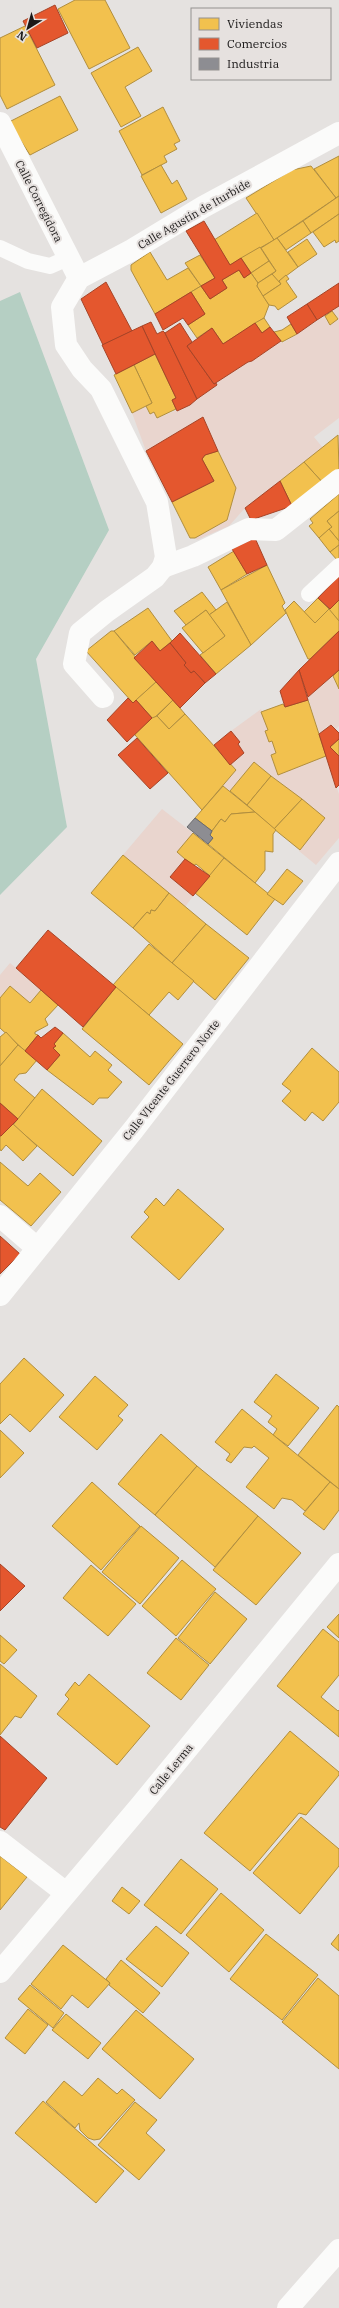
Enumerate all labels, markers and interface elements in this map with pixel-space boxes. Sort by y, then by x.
north arrow [8,8,48,48]
legend [191,8,331,80]
text: Viviendas [227,16,283,31]
text: N [14,28,30,44]
text: Comercios [227,36,287,51]
text: Industria [227,56,280,71]
street label: Calle Corregidora [12,158,66,244]
street label: Calle Agustín de Iturbide [135,176,253,252]
street label: Calle VIcente Guerrero Norte [119,1017,223,1143]
street label: Calle Lerma [146,1741,196,1797]

